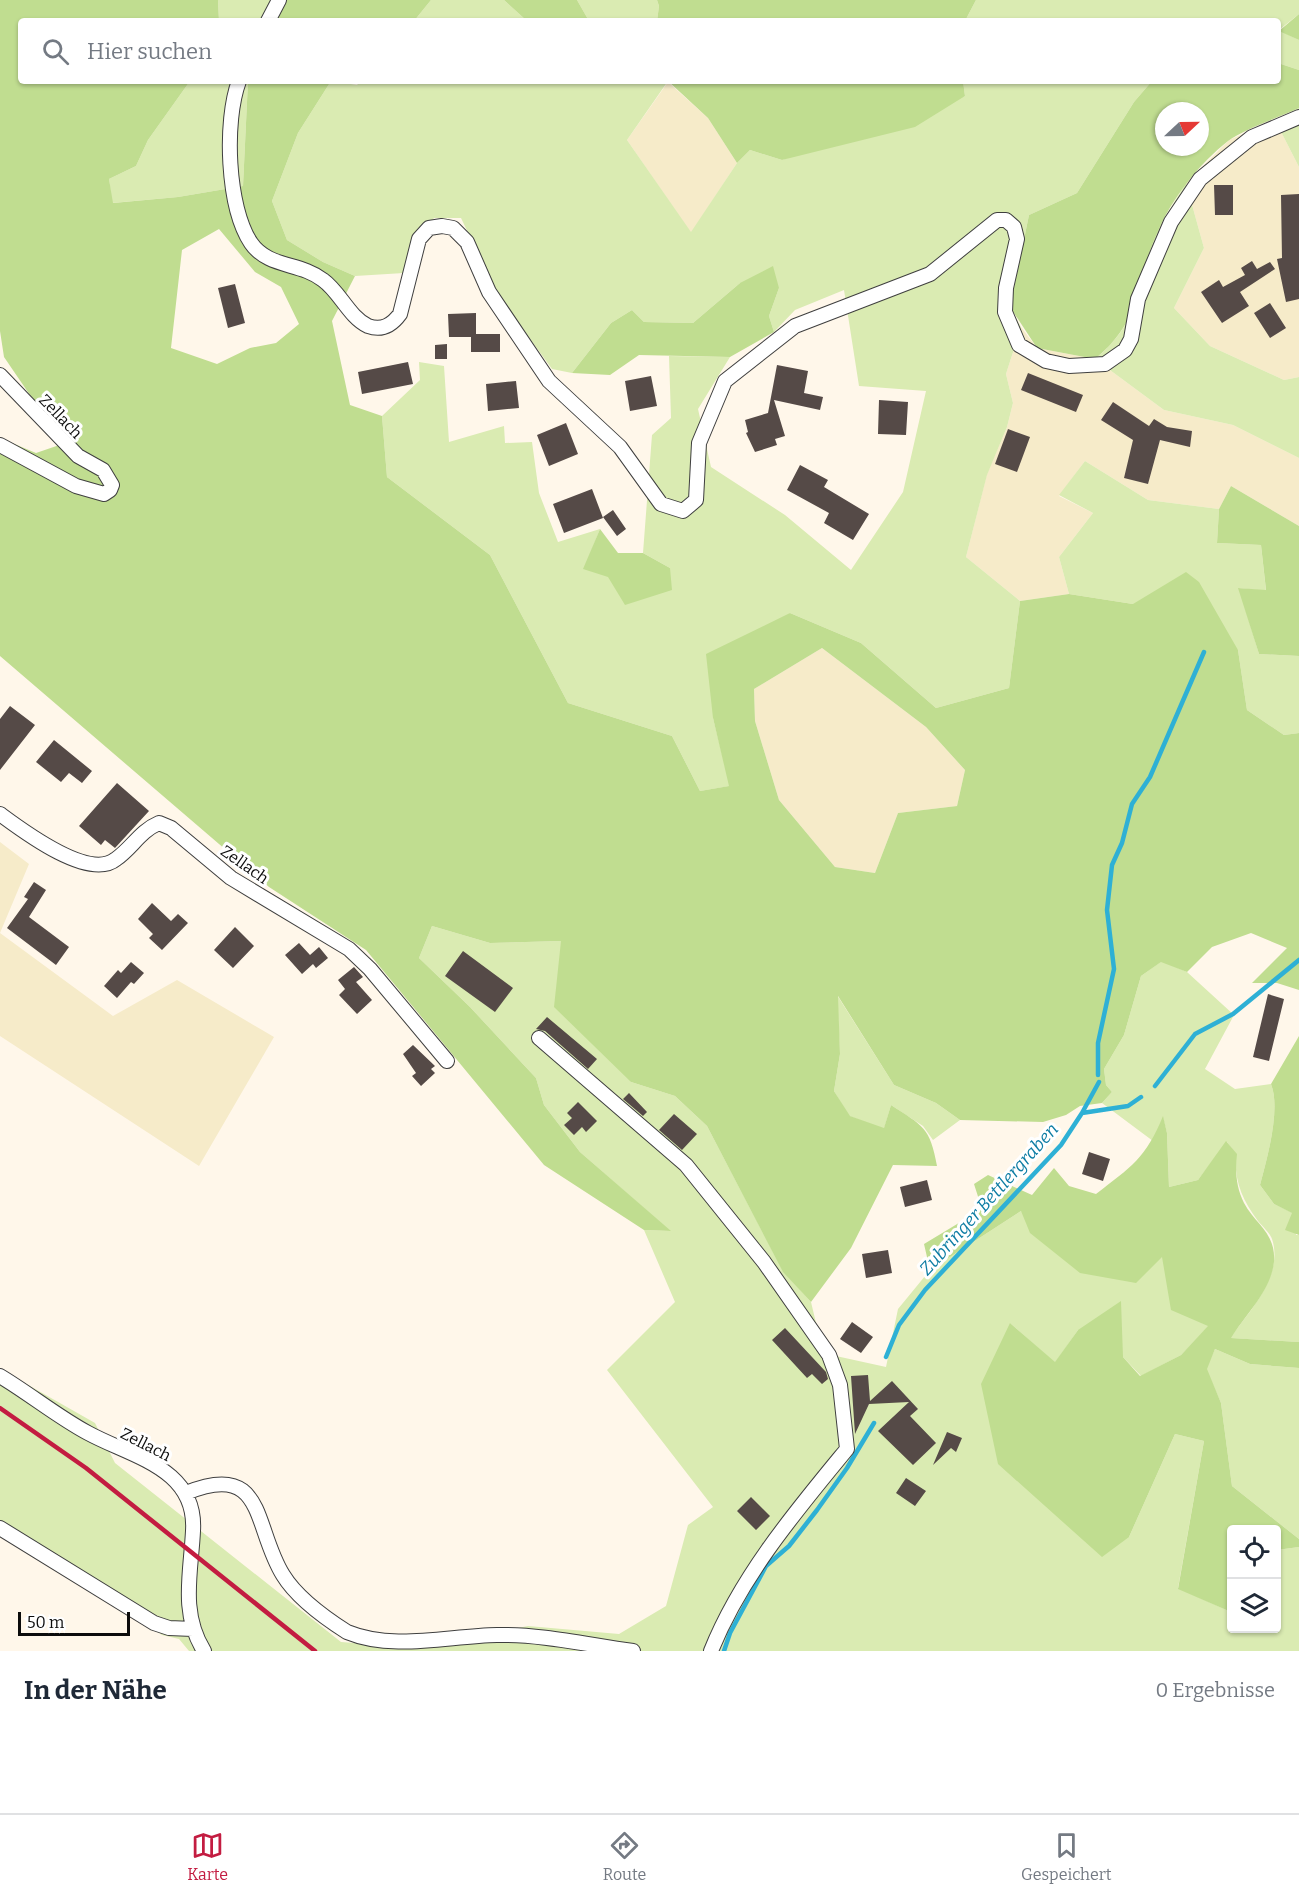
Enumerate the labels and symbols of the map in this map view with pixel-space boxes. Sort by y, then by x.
north arrow [1155,102,1209,156]
street label: Zellach [35,390,86,442]
street label: Zellach [217,841,272,888]
water label: Zubringer Bettlergraben [915,1118,1063,1280]
street label: Zellach [117,1424,174,1465]
scale bar [18,1609,130,1636]

